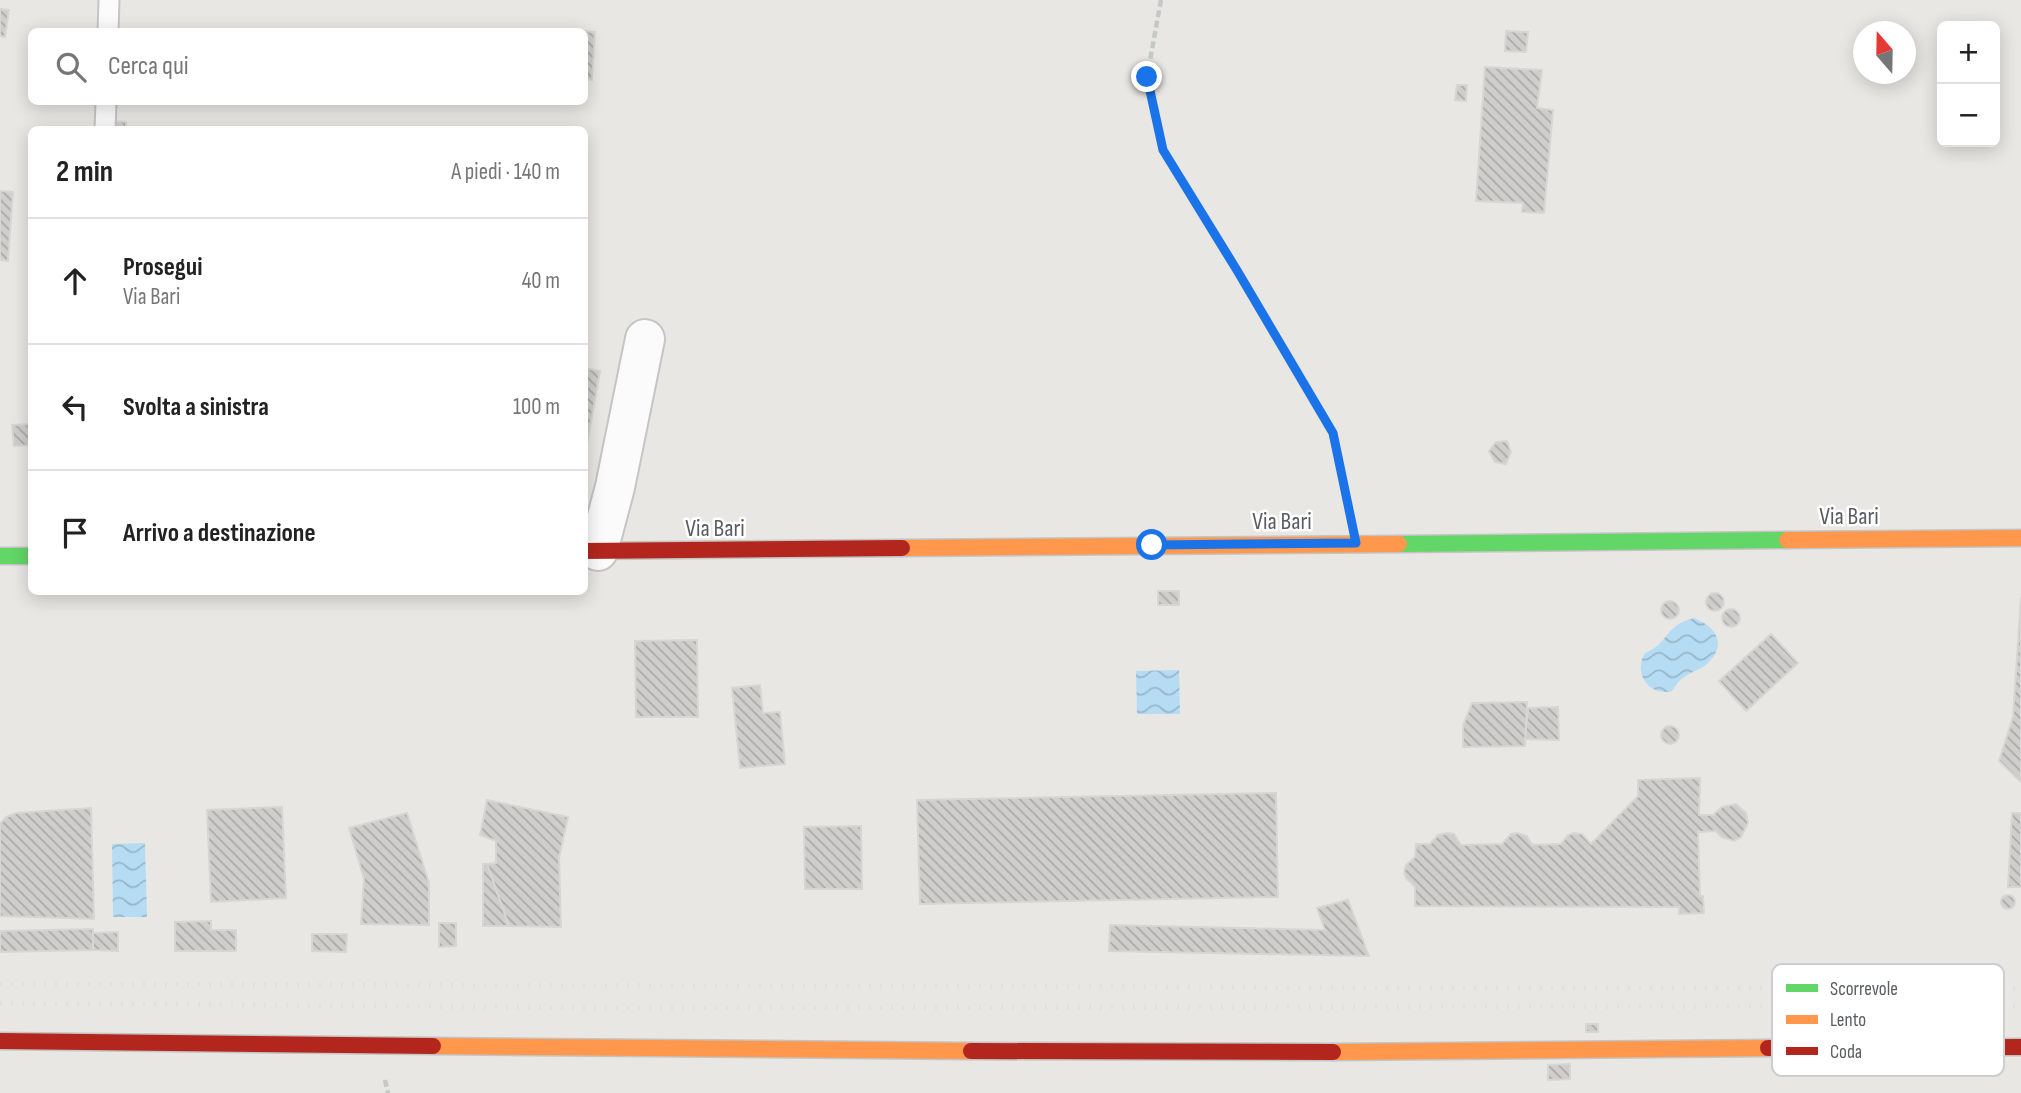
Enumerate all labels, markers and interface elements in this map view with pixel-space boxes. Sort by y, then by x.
north arrow [1853,21,1916,84]
map controls [1937,21,2000,147]
button: + [1937,21,2000,84]
search box [28,28,588,105]
icon: search [52,48,90,86]
text: Cerca qui [108,51,189,82]
route end [1131,61,1162,92]
button: − [1937,84,2000,147]
text: 2 min [56,154,113,190]
text: A piedi · 140 m [451,158,560,186]
text: Prosegui [123,252,202,283]
icon: ahead [56,262,94,300]
text: 40 m [522,267,560,295]
text: Via Bari [123,283,180,311]
icon: left [56,388,94,426]
text: Svolta a sinistra [123,392,269,423]
text: 100 m [513,393,560,421]
street label: Via Bari [1819,502,1879,531]
street label: Via Bari [1252,507,1312,536]
icon: arrive [56,514,94,552]
street label: Via Bari [685,514,745,543]
text: Arrivo a destinazione [123,518,316,549]
route start [1136,529,1167,560]
legend [1772,964,2004,1076]
text: Scorrevole [1830,978,1898,1001]
text: Lento [1830,1009,1866,1032]
text: Coda [1830,1041,1862,1064]

